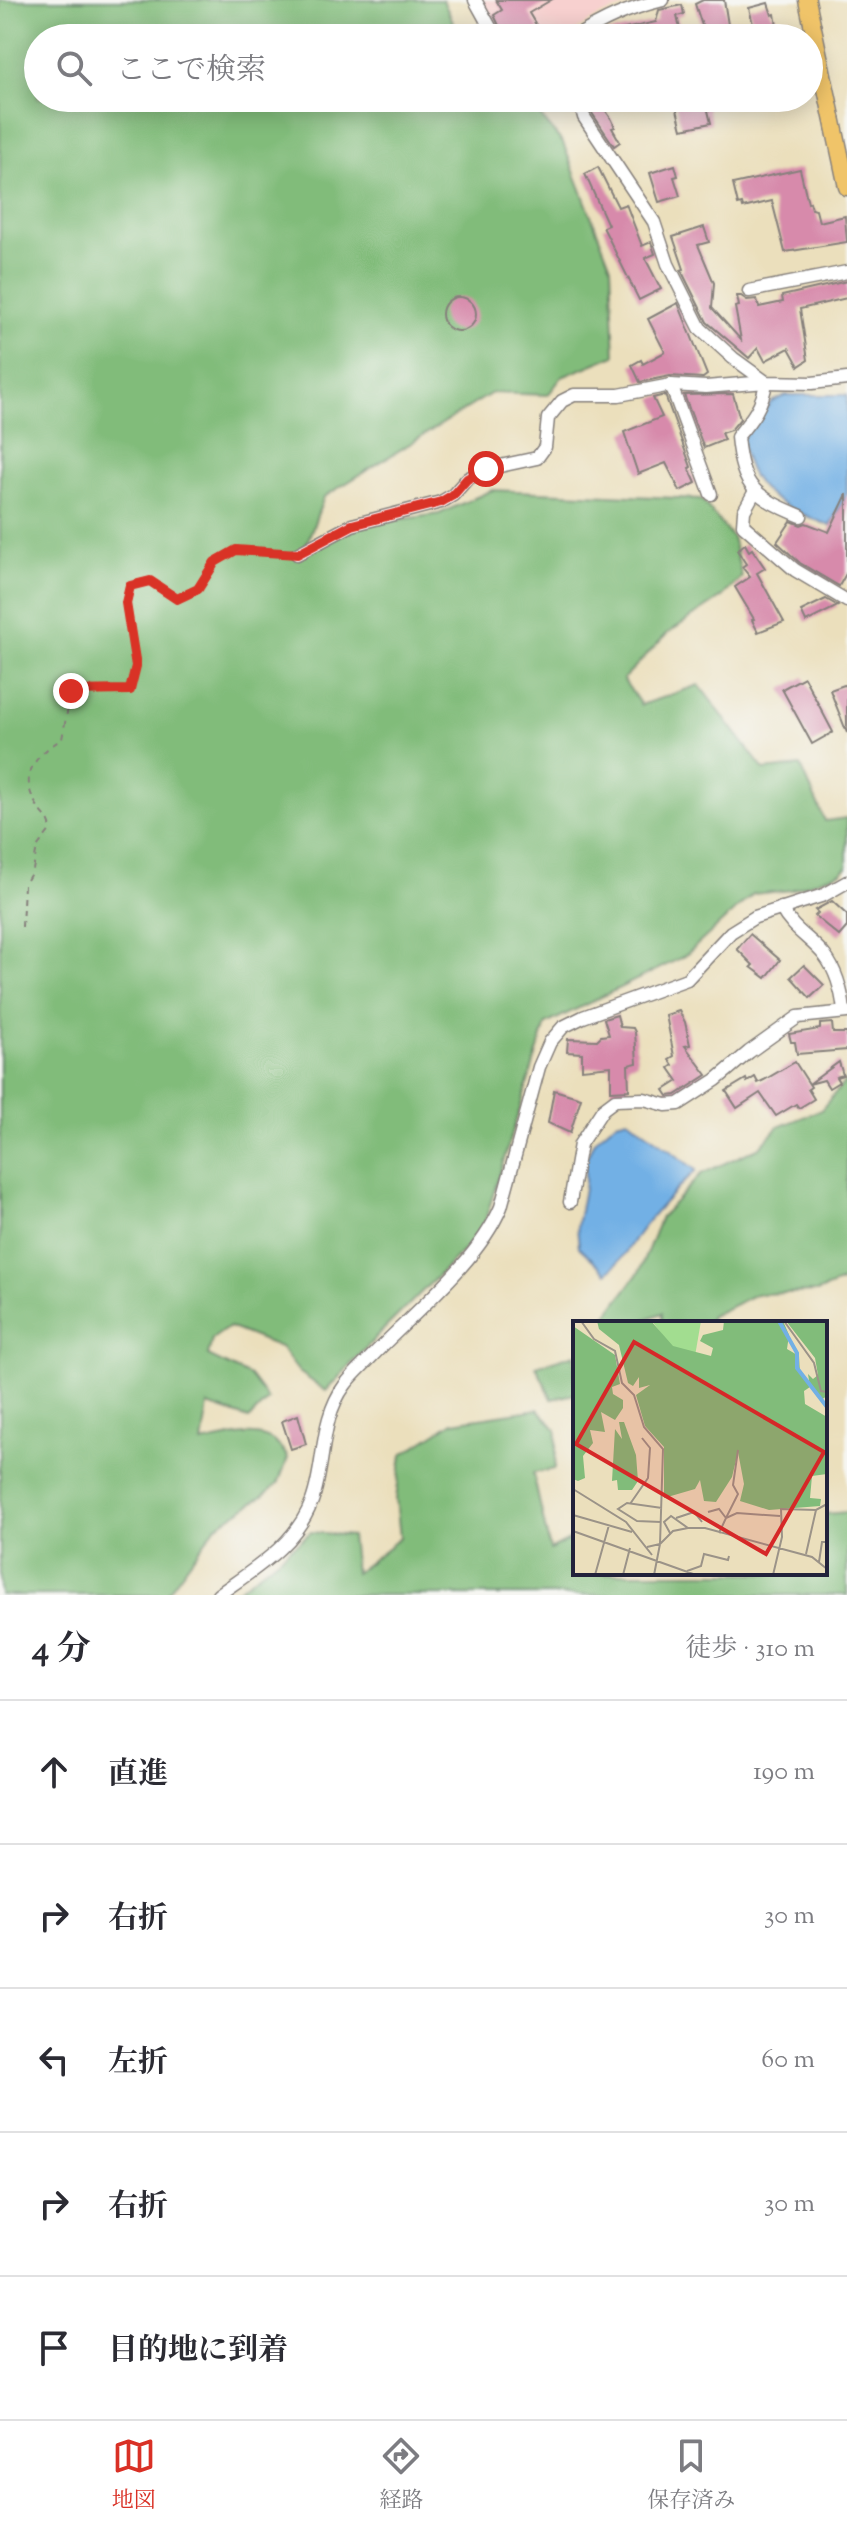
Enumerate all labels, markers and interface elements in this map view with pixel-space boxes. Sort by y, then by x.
search box [24,24,823,112]
icon: search [52,46,96,90]
text: ここで検索 [116,50,266,93]
route start [468,451,504,487]
route end [53,673,89,709]
inset map [573,1321,827,1575]
text: 4 分 [32,1626,90,1675]
text: 徒歩 · 310 m [685,1631,815,1668]
icon: ahead [32,1750,76,1794]
text: 直進 [108,1754,168,1797]
text: 190 m [753,1754,815,1791]
icon: right [32,1894,76,1938]
text: 右折 [108,1898,168,1941]
text: 30 m [764,1898,815,1935]
icon: left [32,2038,76,2082]
text: 左折 [108,2042,168,2085]
text: 60 m [761,2042,815,2079]
icon: right [32,2182,76,2226]
text: 右折 [108,2186,168,2229]
text: 30 m [764,2186,815,2223]
icon: arrive [32,2326,76,2370]
text: 目的地に到着 [108,2330,288,2373]
tab: 地図 [112,2434,156,2518]
tab: 経路 [379,2434,423,2518]
tab: 保存済み [647,2434,735,2518]

